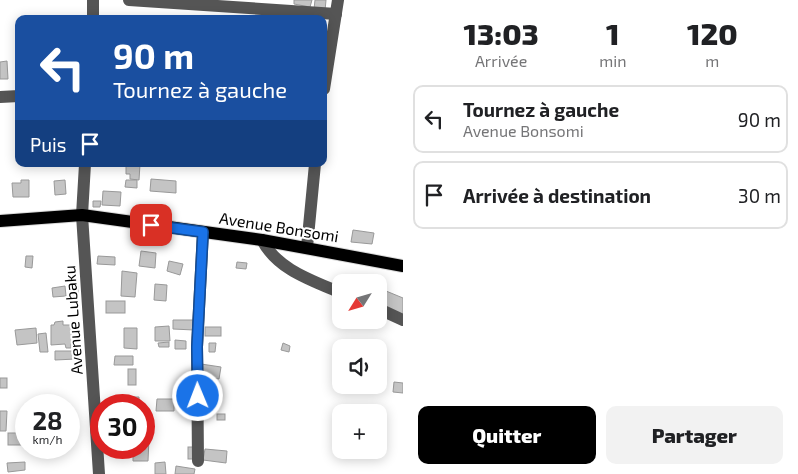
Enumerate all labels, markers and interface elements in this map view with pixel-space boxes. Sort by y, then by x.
text: 13:03 [463,15,539,51]
text: 1 [606,15,620,51]
text: 120 [687,15,738,51]
text: 90 m [113,34,194,76]
icon: left [30,35,95,100]
text: Arrivée [475,51,527,70]
text: min [599,51,626,70]
text: m [705,51,719,70]
text: Tournez à gauche [113,76,287,102]
text: Tournez à gauche [463,98,619,121]
icon: left [420,105,448,133]
text: 90 m [738,108,781,131]
text: Avenue Bonsomi [463,121,584,140]
icon: arrive [76,130,104,158]
text: Puis [30,133,66,156]
icon: arrive [420,181,448,209]
text: Arrivée à destination [463,184,651,207]
text: 30 m [738,184,781,207]
pin [130,204,172,246]
street label: Avenue Bonsomi [218,208,340,245]
icon: arrive [137,211,165,239]
street label: Avenue Lubaku [59,265,86,375]
north arrow [332,274,388,329]
map controls [332,274,387,459]
button: sound [332,339,387,394]
position arrow [171,369,223,421]
speed limit sign: 30 [90,394,155,459]
button: + [332,404,387,459]
text: 28 [32,405,63,435]
button: Quitter [418,406,596,464]
button: Partager [606,406,783,464]
text: km/h [33,432,62,446]

